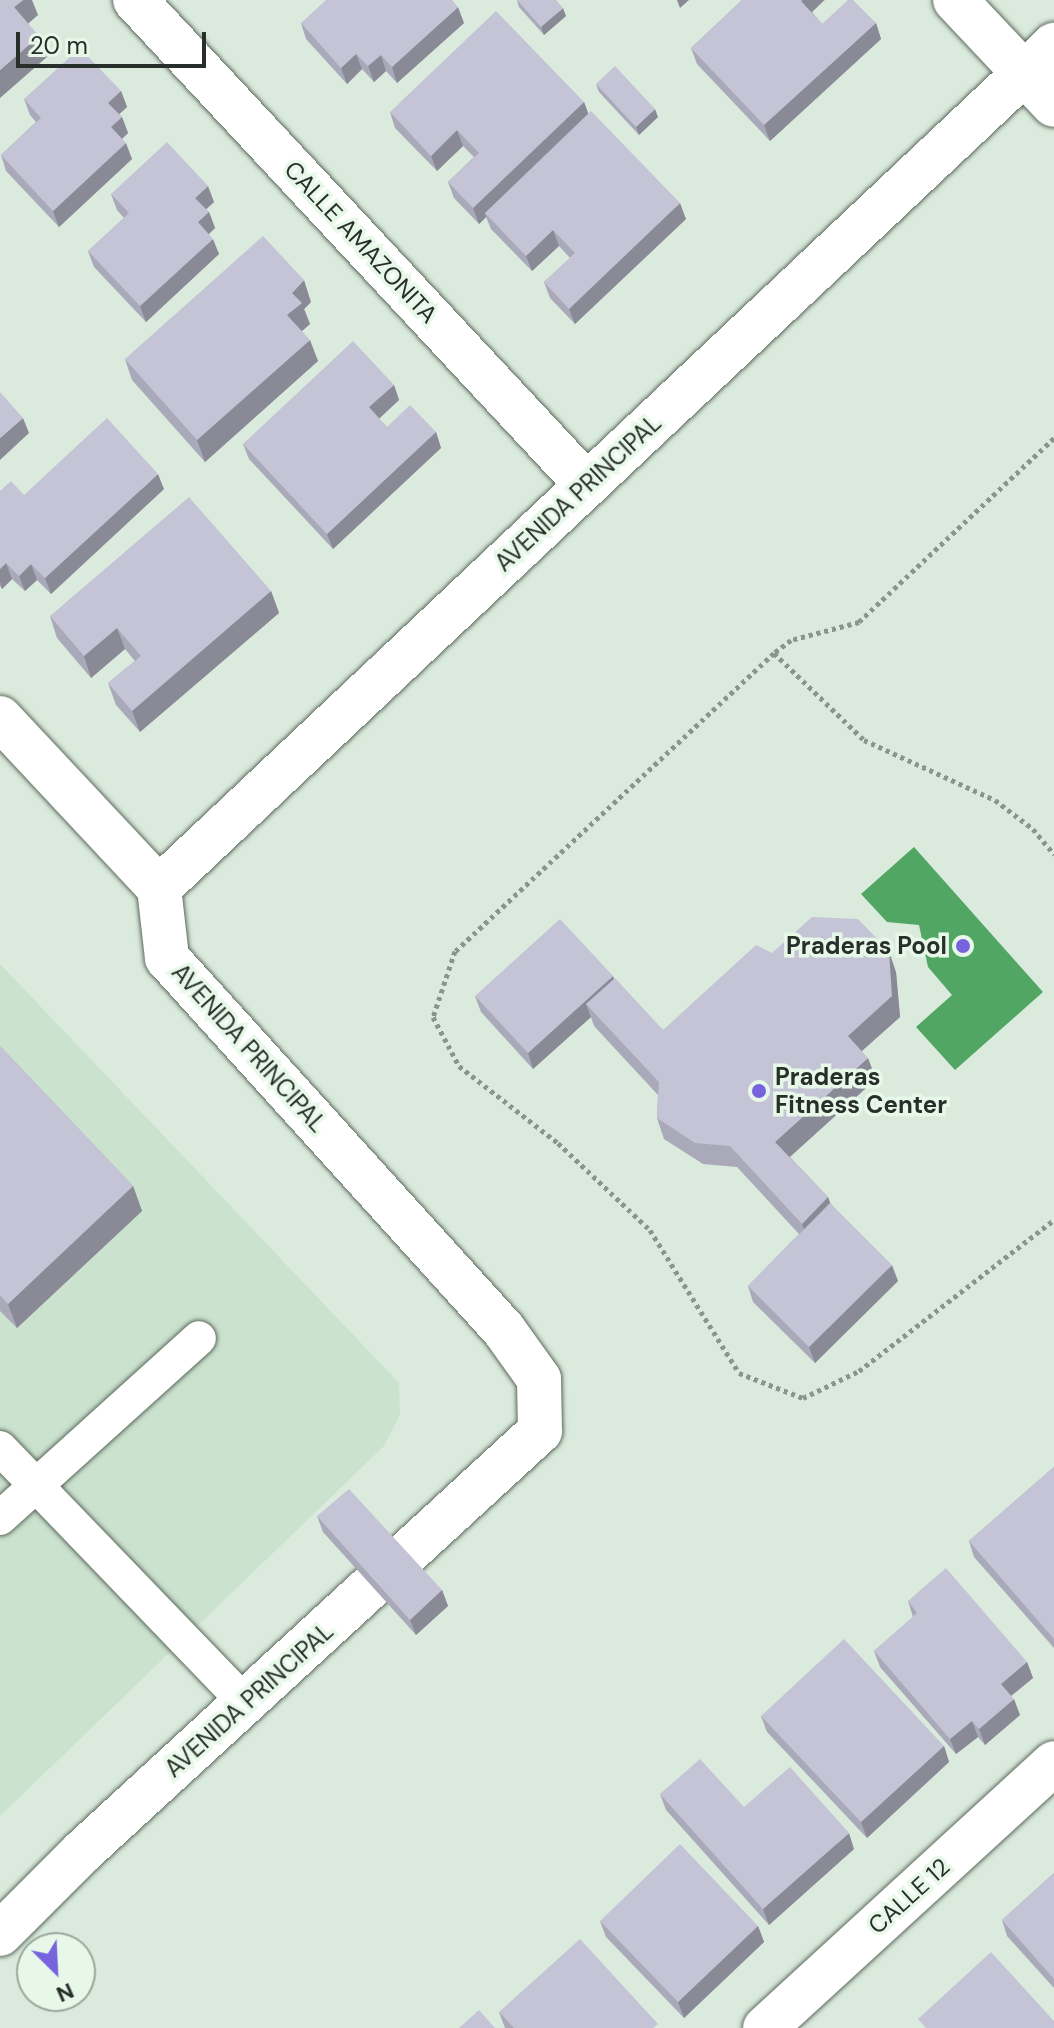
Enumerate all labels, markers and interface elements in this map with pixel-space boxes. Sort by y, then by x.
scale bar [20,16,210,66]
text: 20 m [30,30,88,61]
street label: CALLE AMAZONITA [279,155,443,329]
street label: AVENIDA PRINCIPAL [489,409,667,577]
place label: Praderas Pool [786,932,947,960]
marker: Praderas Pool [954,937,972,955]
street label: AVENIDA PRINCIPAL [166,958,332,1138]
place label: Praderas Fitness Center [775,1063,947,1119]
marker: Praderas Fitness Center [750,1082,768,1100]
street label: AVENIDA PRINCIPAL [159,1617,339,1783]
street label: CALLE 12 [862,1852,956,1940]
north arrow [16,1932,96,2012]
text: N [52,1976,78,2009]

